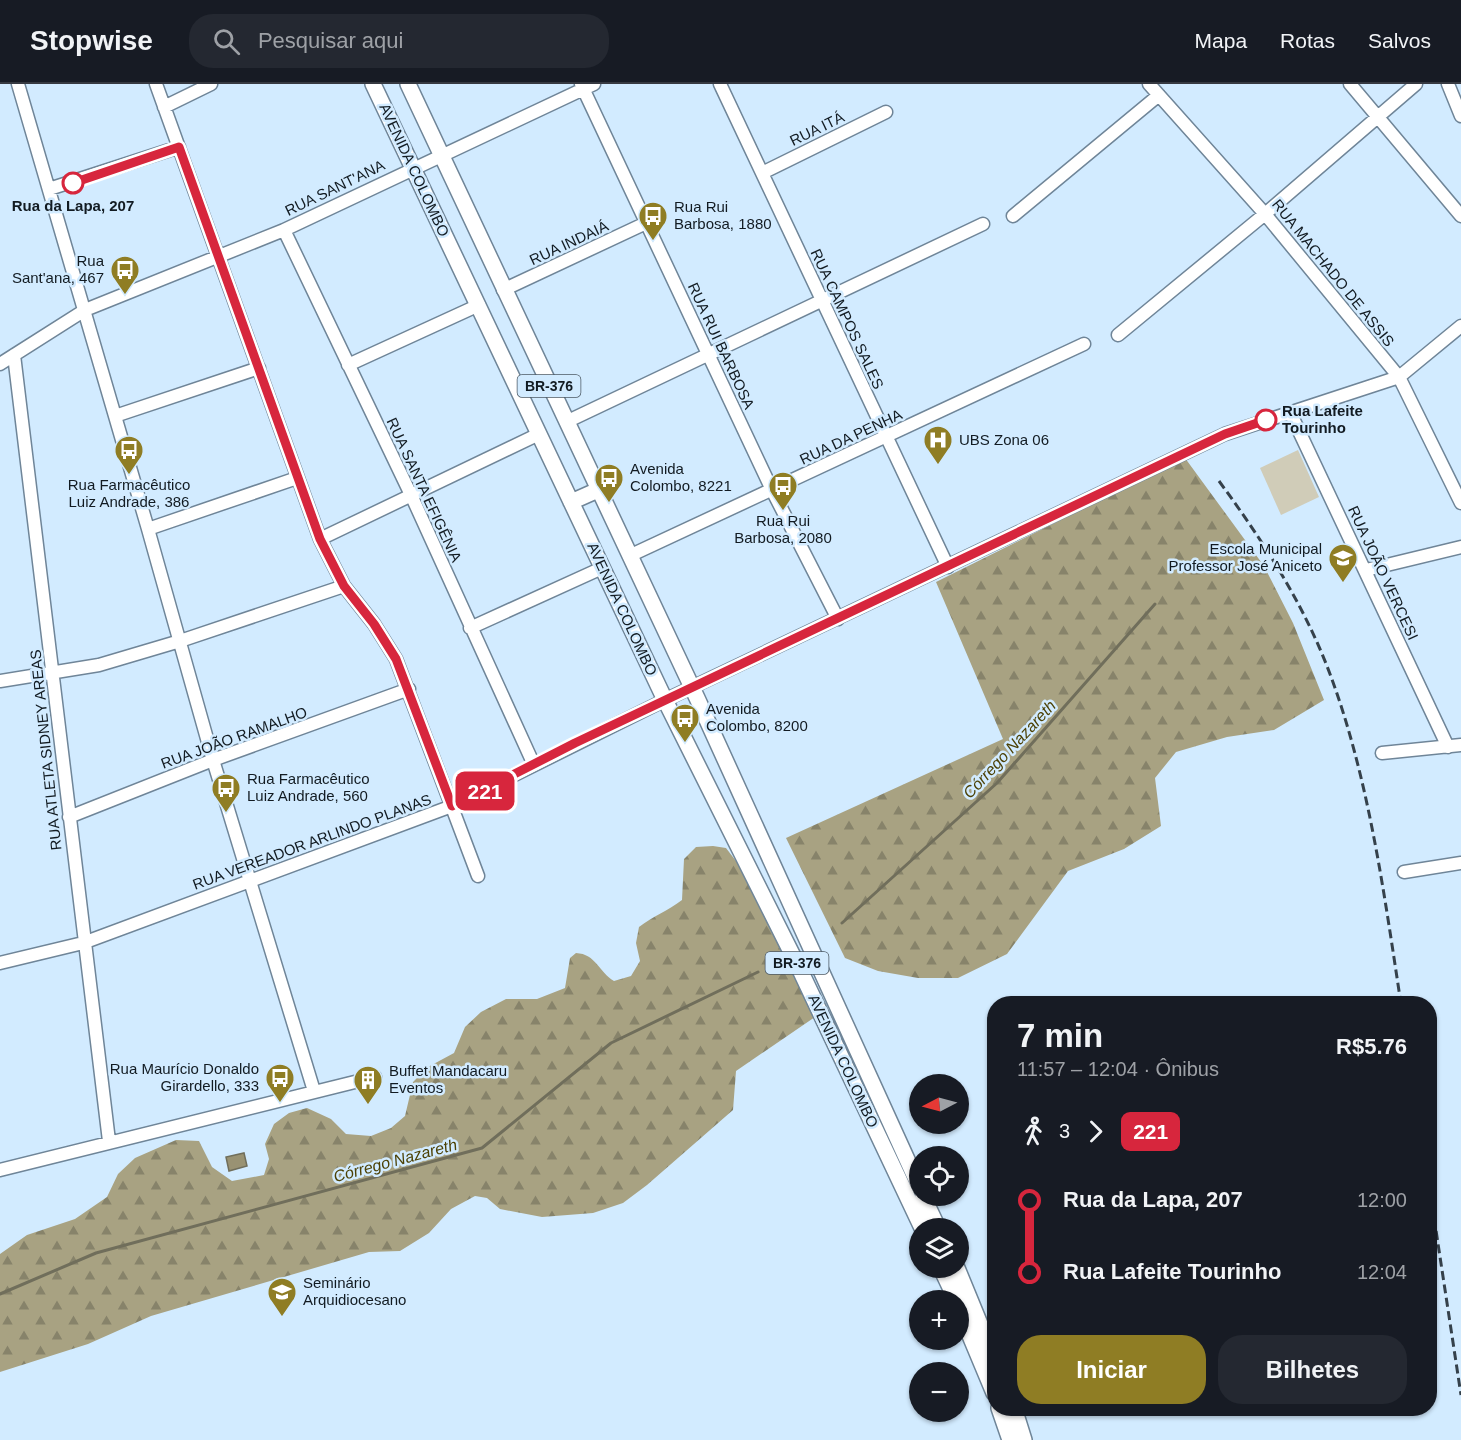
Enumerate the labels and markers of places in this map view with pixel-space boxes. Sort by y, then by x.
marker: Rua da Lapa, 207 [62,172,84,194]
place label: Rua da Lapa, 207 [12,197,134,214]
place label: Rua Rui Barbosa, 1880 [674,198,772,232]
bus stop icon: Rua Rui Barbosa, 1880 [637,200,669,242]
place label: Rua Sant'ana, 467 [12,252,105,286]
bus stop icon: Rua Sant'ana, 467 [109,254,141,296]
place label: Rua Lafeite Tourinho [1282,402,1363,436]
marker: Rua Lafeite Tourinho [1255,409,1277,431]
hospital icon: UBS Zona 06 [922,424,954,466]
place label: UBS Zona 06 [959,431,1049,448]
bus stop icon: Rua Farmacêutico Luiz Andrade, 386 [113,434,145,476]
place label: Avenida Colombo, 8221 [630,460,732,494]
bus stop icon: Avenida Colombo, 8221 [593,462,625,504]
bus stop icon: Rua Rui Barbosa, 2080 [767,470,799,512]
place label: Rua Farmacêutico Luiz Andrade, 386 [68,476,190,510]
place label: Rua Rui Barbosa, 2080 [734,512,832,546]
place label: Escola Municipal Professor José Aniceto [1169,540,1322,574]
school or university icon: Escola Municipal Professor José Aniceto [1327,542,1359,584]
place label: Avenida Colombo, 8200 [706,700,808,734]
bus stop icon: Avenida Colombo, 8200 [669,702,701,744]
place label: Rua Farmacêutico Luiz Andrade, 560 [247,770,370,804]
bus stop icon: Rua Farmacêutico Luiz Andrade, 560 [210,772,242,814]
place label: Rua Maurício Donaldo Girardello, 333 [110,1060,259,1094]
bus stop icon: Rua Maurício Donaldo Girardello, 333 [264,1062,296,1104]
place label: Buffet Mandacaru Eventos [389,1062,507,1096]
building icon: Buffet Mandacaru Eventos [352,1064,384,1106]
place label: Seminário Arquidiocesano [303,1274,406,1308]
school or university icon: Seminário Arquidiocesano [266,1276,298,1318]

